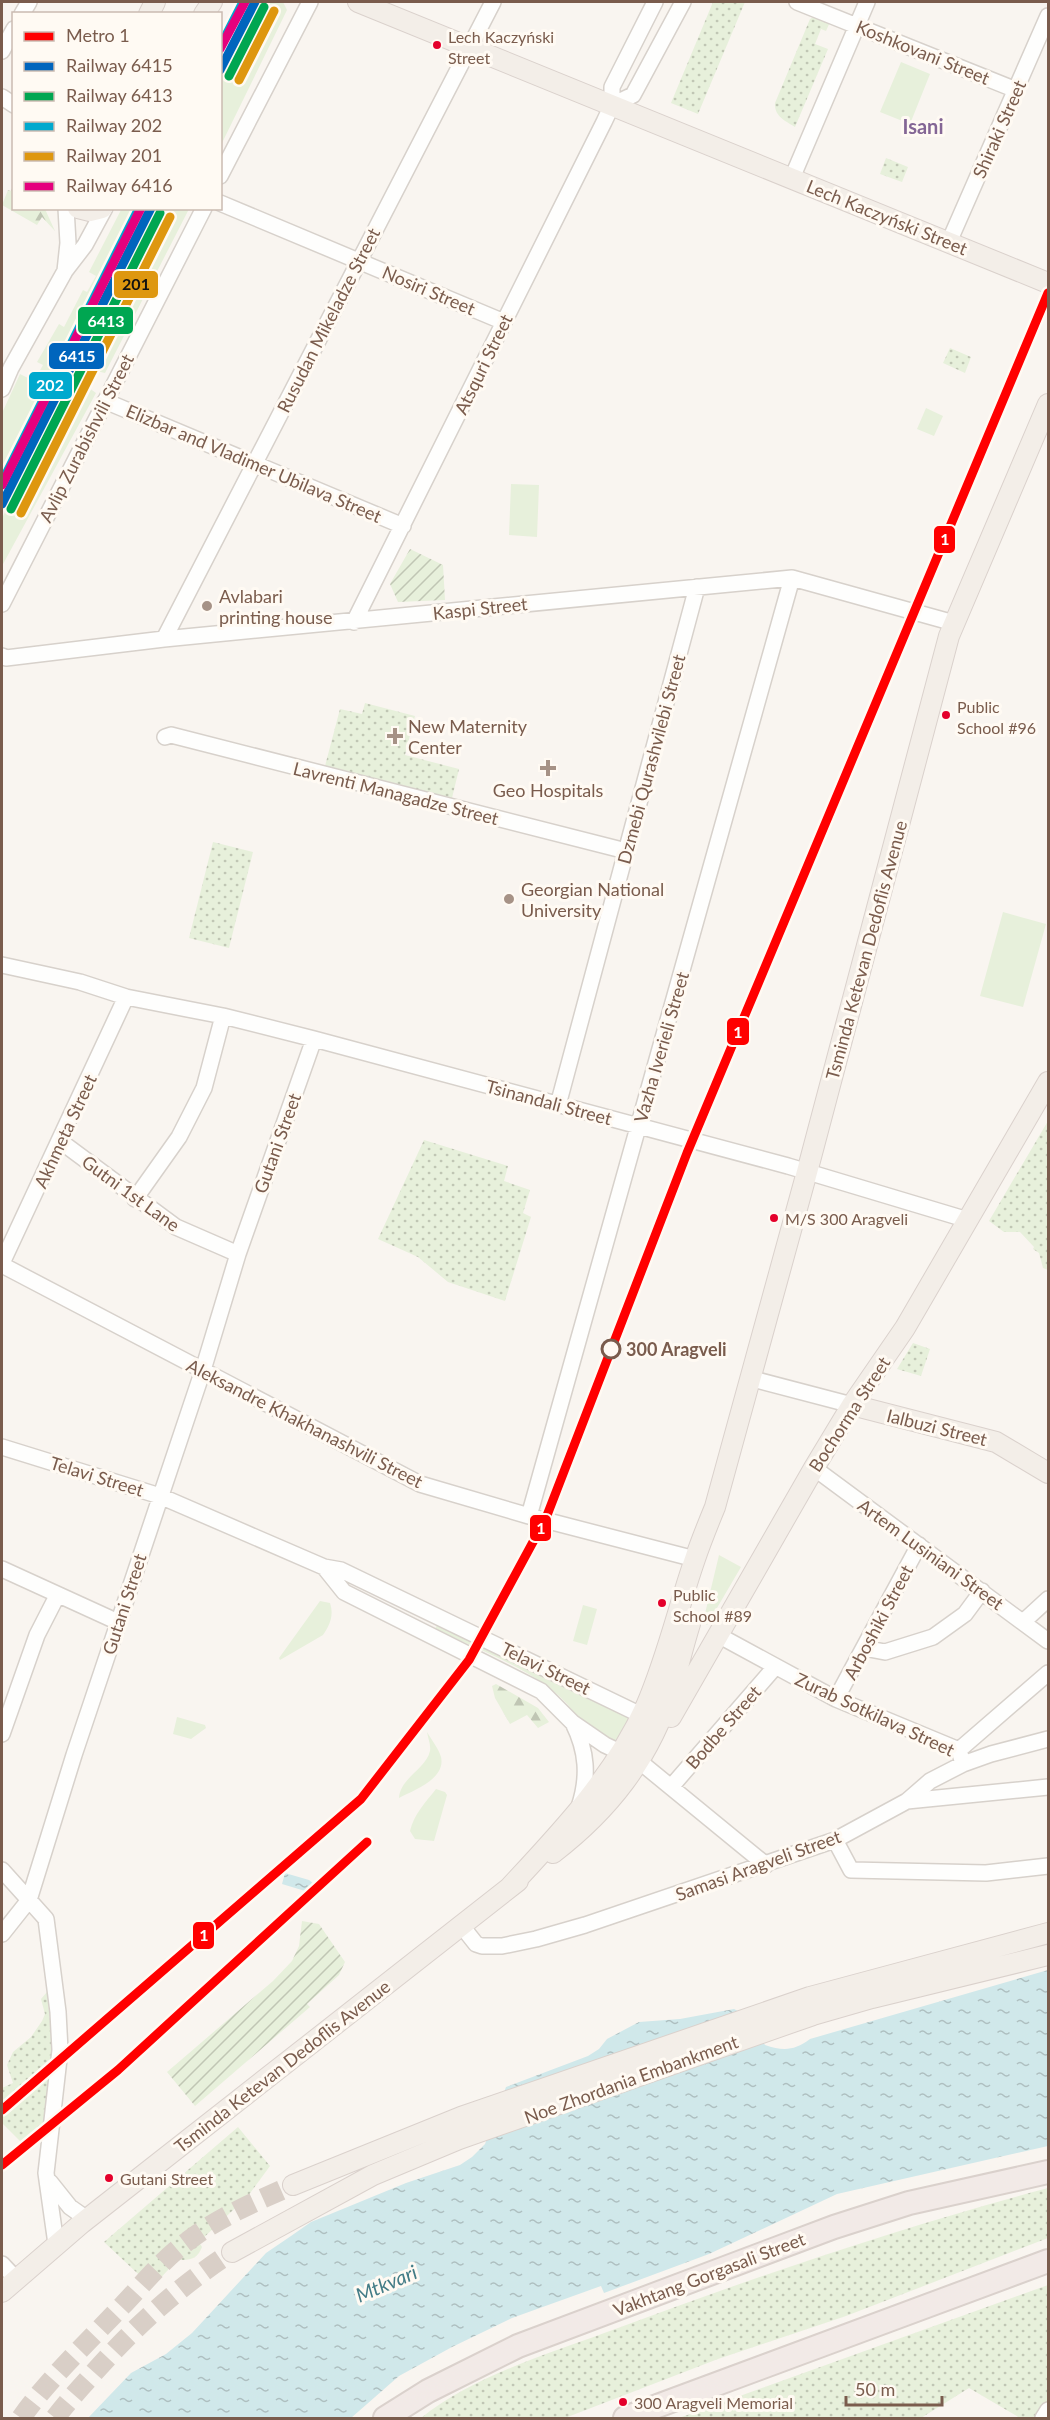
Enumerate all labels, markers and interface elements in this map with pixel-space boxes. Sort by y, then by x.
legend [12,12,222,210]
street label: Koshkovani Street [853,15,994,89]
text: Metro 1 [66,24,130,46]
place label: Lech Kaczyński Street [448,27,554,67]
marker: Lech Kaczyński Street [431,39,443,51]
text: Railway 6415 [66,54,173,76]
street label: Shiraki Street [968,76,1031,181]
text: Railway 6413 [66,84,173,106]
text: Railway 202 [66,114,162,136]
district label: Isani [903,114,943,138]
text: Railway 201 [66,144,162,166]
text: Railway 6416 [66,174,173,196]
street label: Lech Kaczyński Street [803,175,971,260]
street label: Rusudan Mikeladze Street [272,224,384,416]
street label: Nosiri Street [379,261,479,320]
line badge: 201 [113,270,159,299]
text: 201 [122,274,150,293]
line badge: 6413 [77,306,134,335]
street label: Atsquri Street [449,310,517,418]
text: 6413 [87,311,125,330]
line badge: 6415 [48,342,105,370]
text: 6415 [58,346,96,365]
street label: Avlip Zurabishvili Street [34,350,138,526]
line badge: 202 [28,371,73,400]
text: 202 [36,375,64,394]
street label: Elizbar and Vladimer Ubilava Street [123,399,385,527]
line badge: 1 [933,525,956,554]
text: 1 [940,529,950,548]
place label: Avlabari printing house [219,585,333,628]
street label: Kaspi Street [432,592,529,624]
marker: Avlabari printing house [200,599,214,613]
street label: Dzmebi Qurashvilebi Street [612,651,690,866]
place label: Public School #96 [957,697,1036,737]
marker: Public School #96 [940,709,952,721]
place label: New Maternity Center [408,715,528,758]
marker: New Maternity Center [386,727,404,745]
street label: Lavrenti Managadze Street [291,757,501,829]
marker: Geo Hospitals [539,759,557,777]
place label: Geo Hospitals [493,779,604,801]
street label: Tsminda Ketevan Dedoflis Avenue [821,818,911,1082]
place label: Georgian National University [521,878,664,921]
marker: Georgian National University [502,892,516,906]
street label: Vazha Iverieli Street [629,969,693,1125]
line badge: 1 [726,1017,750,1046]
text: 1 [733,1022,743,1041]
street label: Akhmeta Street [29,1070,101,1191]
street label: Tsinandali Street [484,1075,615,1129]
street label: Gutani Street [249,1089,305,1196]
street label: Gutni 1st Lane [78,1150,184,1236]
place label: M/S 300 Aragveli [785,1209,908,1228]
marker: M/S 300 Aragveli [768,1212,780,1224]
place label: 300 Aragveli [626,1338,727,1360]
marker: 300 Aragveli [601,1339,621,1359]
street label: Bochorma Street [804,1352,895,1476]
street label: Aleksandre Khakhanashvili Street [183,1354,427,1493]
street label: Ialbuzi Street [885,1404,990,1450]
street label: Telavi Street [48,1451,147,1501]
street label: Artem Lusiniani Street [854,1494,1009,1615]
line badge: 1 [529,1514,552,1542]
text: 1 [536,1518,546,1537]
street label: Gutani Street [97,1550,151,1657]
street label: Arboshiki Street [839,1560,918,1683]
place label: Public School #89 [673,1585,752,1625]
marker: Public School #89 [656,1597,668,1609]
street label: Telavi Street [498,1637,595,1699]
street label: Zurab Sotkilava Street [792,1667,959,1761]
street label: Bodbe Street [681,1680,766,1773]
street label: Samasi Aragveli Street [672,1825,844,1905]
line badge: 1 [192,1921,215,1950]
text: 1 [199,1925,209,1944]
street label: Tsminda Ketevan Dedoflis Avenue [170,1975,394,2157]
street label: Noe Zhordania Embankment [521,2030,741,2128]
place label: Gutani Street [120,2169,213,2188]
marker: Gutani Street [103,2172,115,2184]
street label: Vakhtang Gorgasali Street [610,2227,808,2321]
water label: Mtkvari [352,2259,421,2307]
scale bar [846,2369,942,2407]
text: 50 m [855,2378,895,2400]
place label: 300 Aragveli Memorial [634,2393,793,2412]
marker: 300 Aragveli Memorial [617,2396,629,2408]

